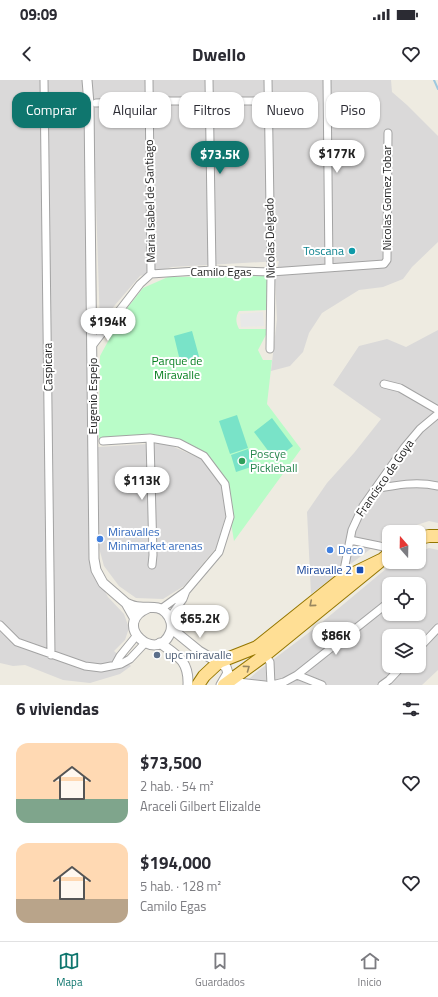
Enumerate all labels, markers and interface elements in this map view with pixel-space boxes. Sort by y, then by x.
text: 09:09 [20,3,57,26]
text: Dwello [192,41,246,68]
icon: back [16,43,38,65]
icon: heart [400,43,422,65]
chip: Comprar [12,92,91,128]
chip: Alquilar [99,92,171,128]
chip: Filtros [179,92,244,128]
chip: Nuevo [252,92,318,128]
chip: Piso [326,92,380,128]
street label: Maria Isabel de Santiago [139,139,160,263]
pin: $177K [309,140,365,174]
pin: $73.5K [187,141,253,175]
text: $177K [319,143,355,163]
text: $73.5K [200,144,240,164]
street label: Nicolas Gomez Tobar [377,145,396,251]
street label: Nicolas Delgado [259,198,280,279]
place label: Toscana [303,241,344,260]
marker: Toscana [347,246,357,256]
street label: Camilo Egas [190,262,252,281]
pin: $194K [80,308,136,342]
text: $194K [90,311,126,331]
street label: Caspicara [38,343,57,391]
park label: Parque de Miravalle [152,351,202,384]
street label: Eugenio Espejo [83,358,102,434]
street label: Francisco de Goya [351,435,418,520]
place label: Poscye Pickleball [250,444,297,477]
marker: Poscye Pickleball [237,456,247,466]
pin: $113K [114,467,170,501]
text: $113K [124,470,160,490]
place label: Miravalles Minimarket arenas [108,522,203,555]
north arrow [382,525,426,569]
map controls [382,525,426,673]
marker: Miravalles Minimarket arenas [95,534,105,544]
place label: Deco [338,540,363,559]
marker: Deco [325,545,335,555]
place label: Miravalle 2 [297,560,352,579]
marker: Miravalle 2 [355,565,365,575]
button: locate [382,577,426,621]
one-way arrow [310,599,317,606]
pin: $65.2K [167,605,233,639]
text: $65.2K [180,608,220,628]
pin: $86K [312,622,360,656]
text: $86K [321,625,351,645]
button: layers [382,629,426,673]
place label: upc miravalle [165,645,232,664]
marker: upc miravalle [152,650,162,660]
one-way arrow [242,666,249,673]
text: 6 viviendas [16,696,99,722]
icon: filters [400,698,422,720]
text: $73,500 [140,750,202,776]
icon: home [48,759,96,807]
icon: heart [400,772,422,794]
text: 2 hab. · 54 m² [140,776,214,796]
text: Araceli Gilbert Elizalde [140,796,261,816]
text: $194,000 [140,850,211,876]
icon: home [48,859,96,907]
icon: heart [400,872,422,894]
text: 5 hab. · 128 m² [140,876,221,896]
text: Camilo Egas [140,896,206,916]
tab: Mapa [56,950,82,990]
tab: Guardados [195,950,245,990]
tab: Inicio [358,950,382,990]

